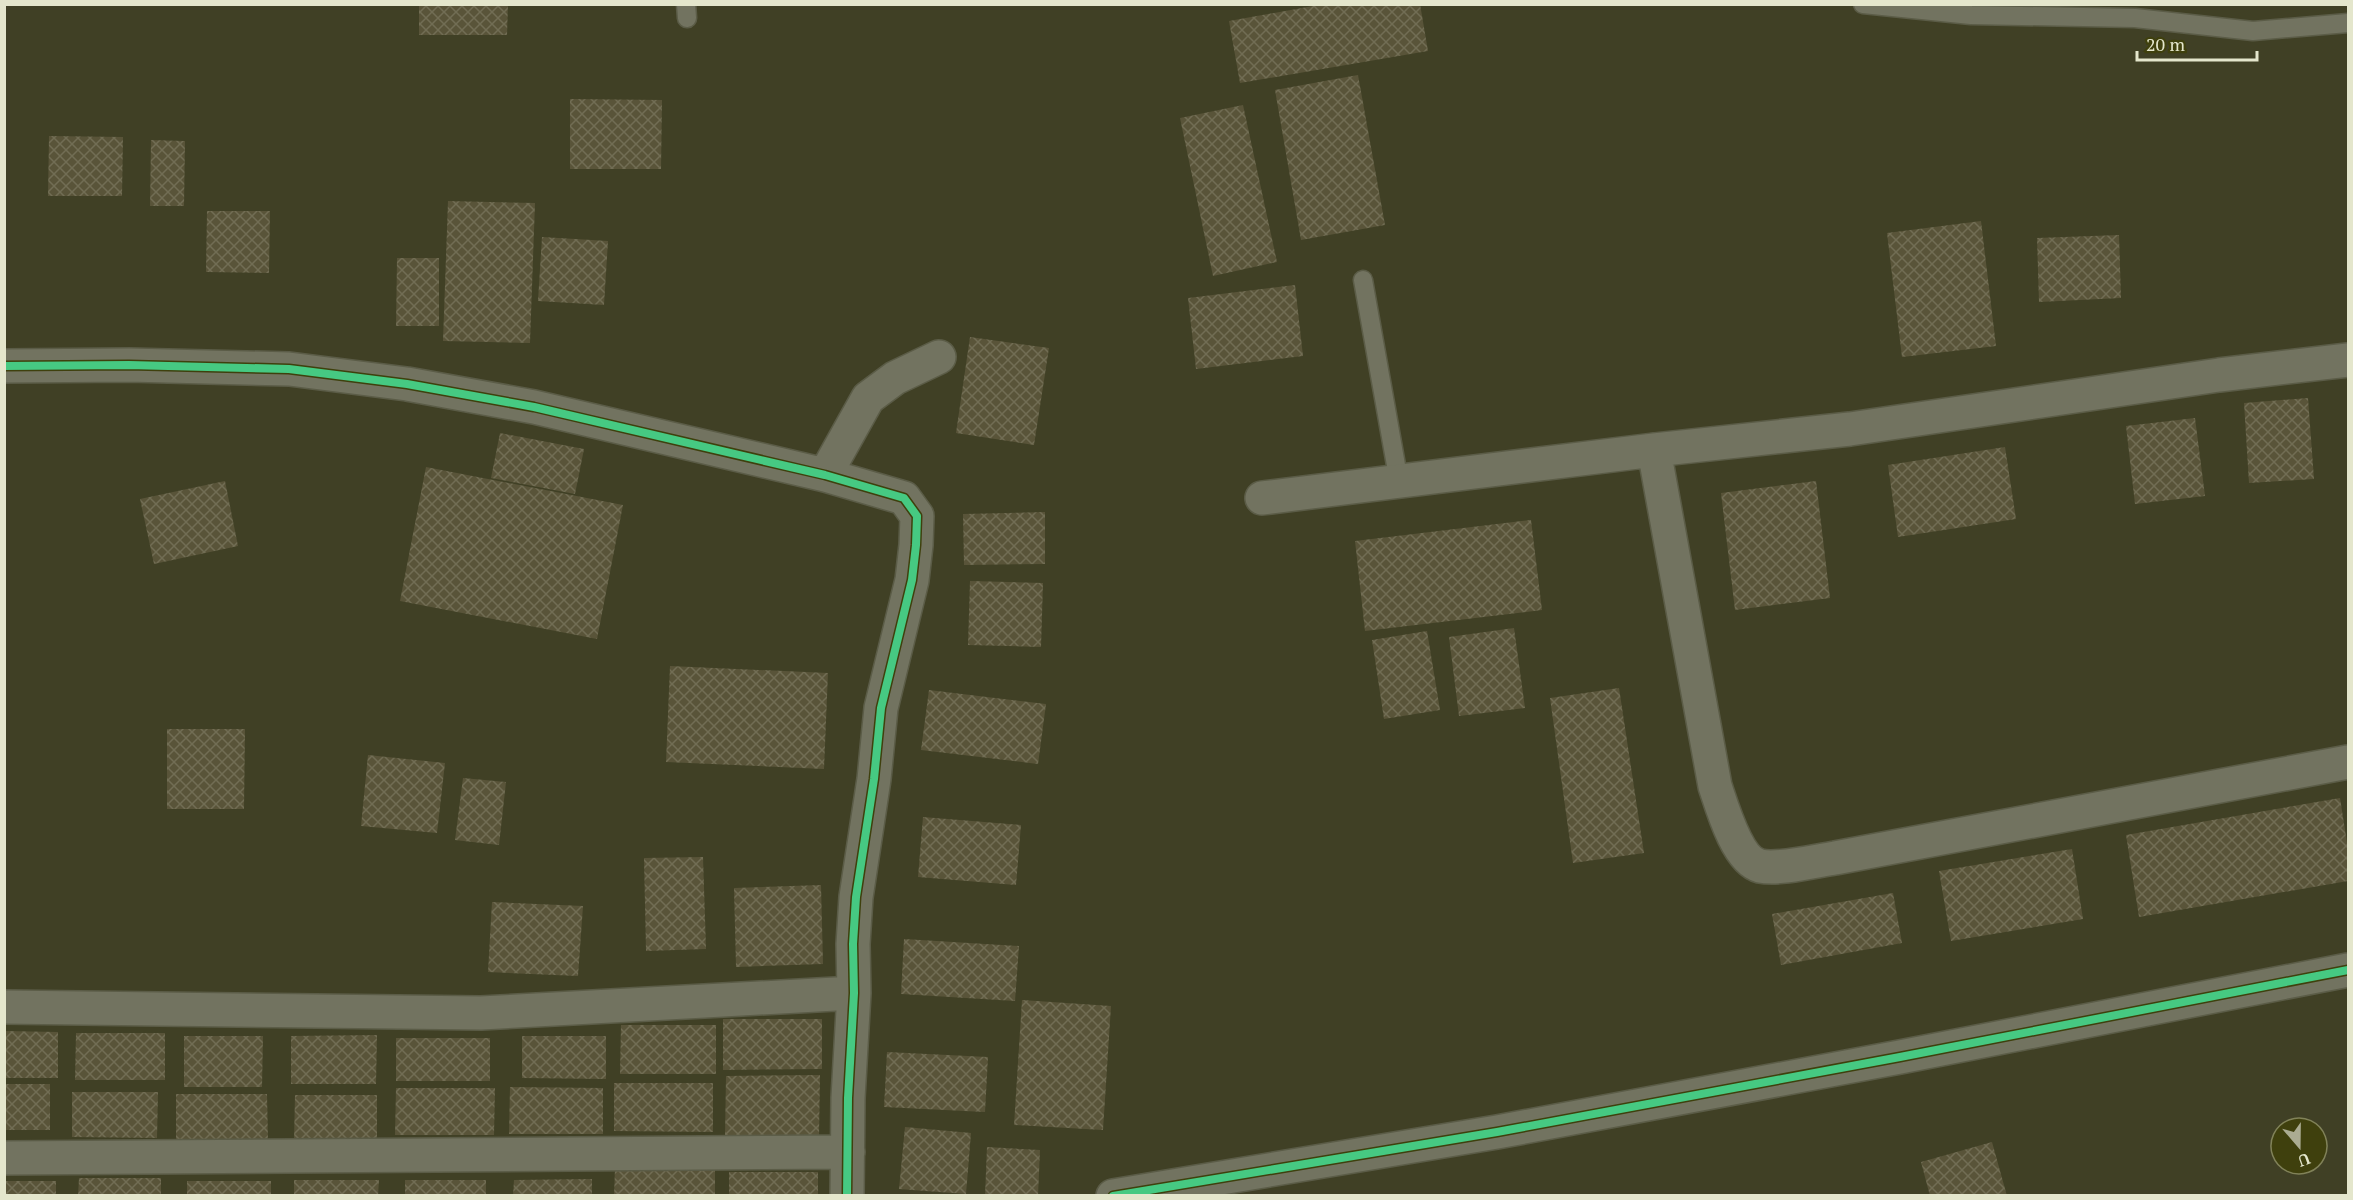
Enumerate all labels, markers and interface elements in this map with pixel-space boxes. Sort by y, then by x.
scale bar [2137,24,2257,62]
text: 20 m [2146,32,2186,56]
north arrow [2269,1116,2329,1176]
text: U [2294,1148,2313,1173]

